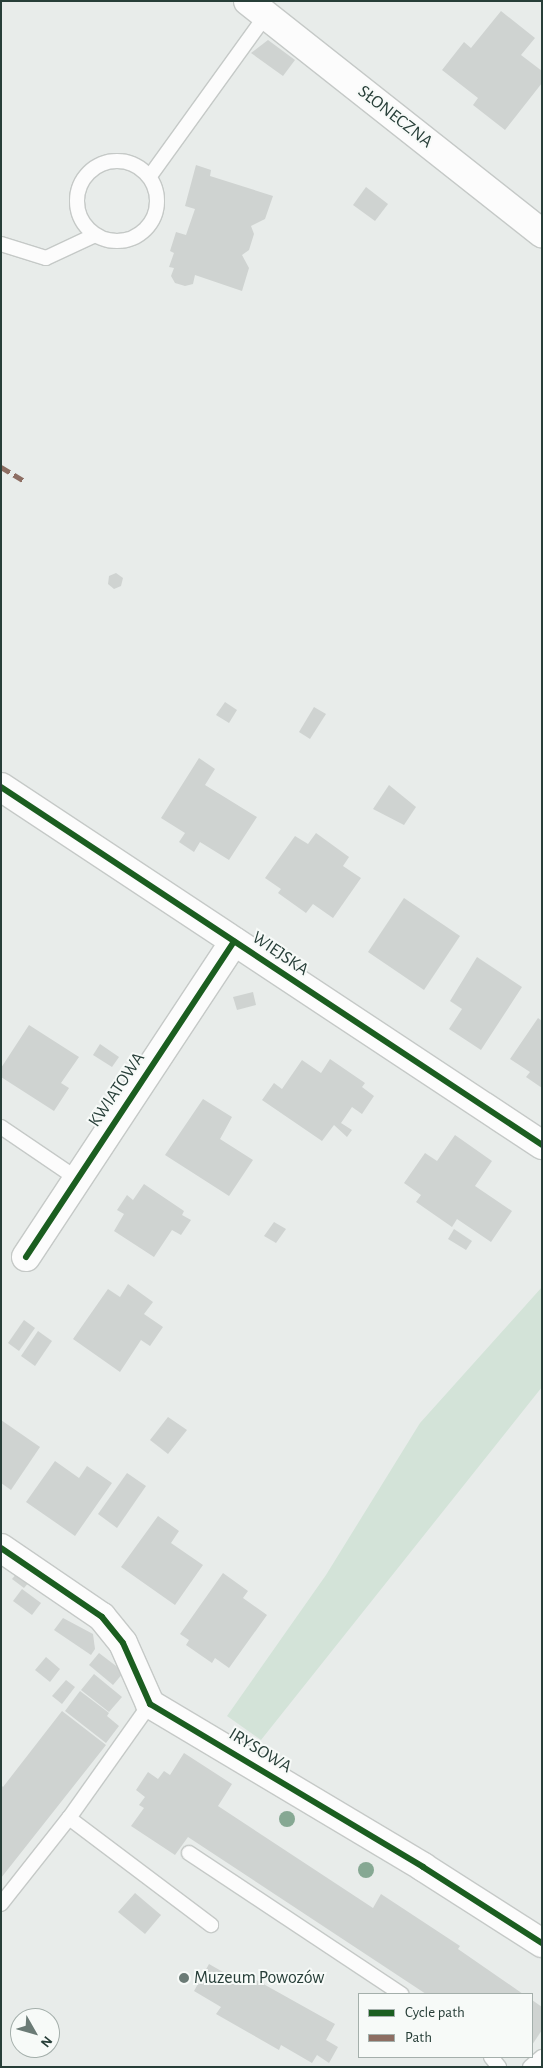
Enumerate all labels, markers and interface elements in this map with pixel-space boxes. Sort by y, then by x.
street label: SŁONECZNA [353,81,437,153]
street label: WIEJSKA [247,927,313,981]
street label: KWIATOWA [84,1049,150,1131]
street label: IRYSOWA [225,1724,295,1778]
place label: Muzeum Powozów [194,1967,324,1989]
marker: Muzeum Powozów [178,1972,190,1984]
legend [358,1993,533,2058]
text: Cycle path [405,2005,465,2020]
north arrow [10,2008,60,2058]
text: Path [405,2030,432,2045]
text: N [38,2033,55,2050]

